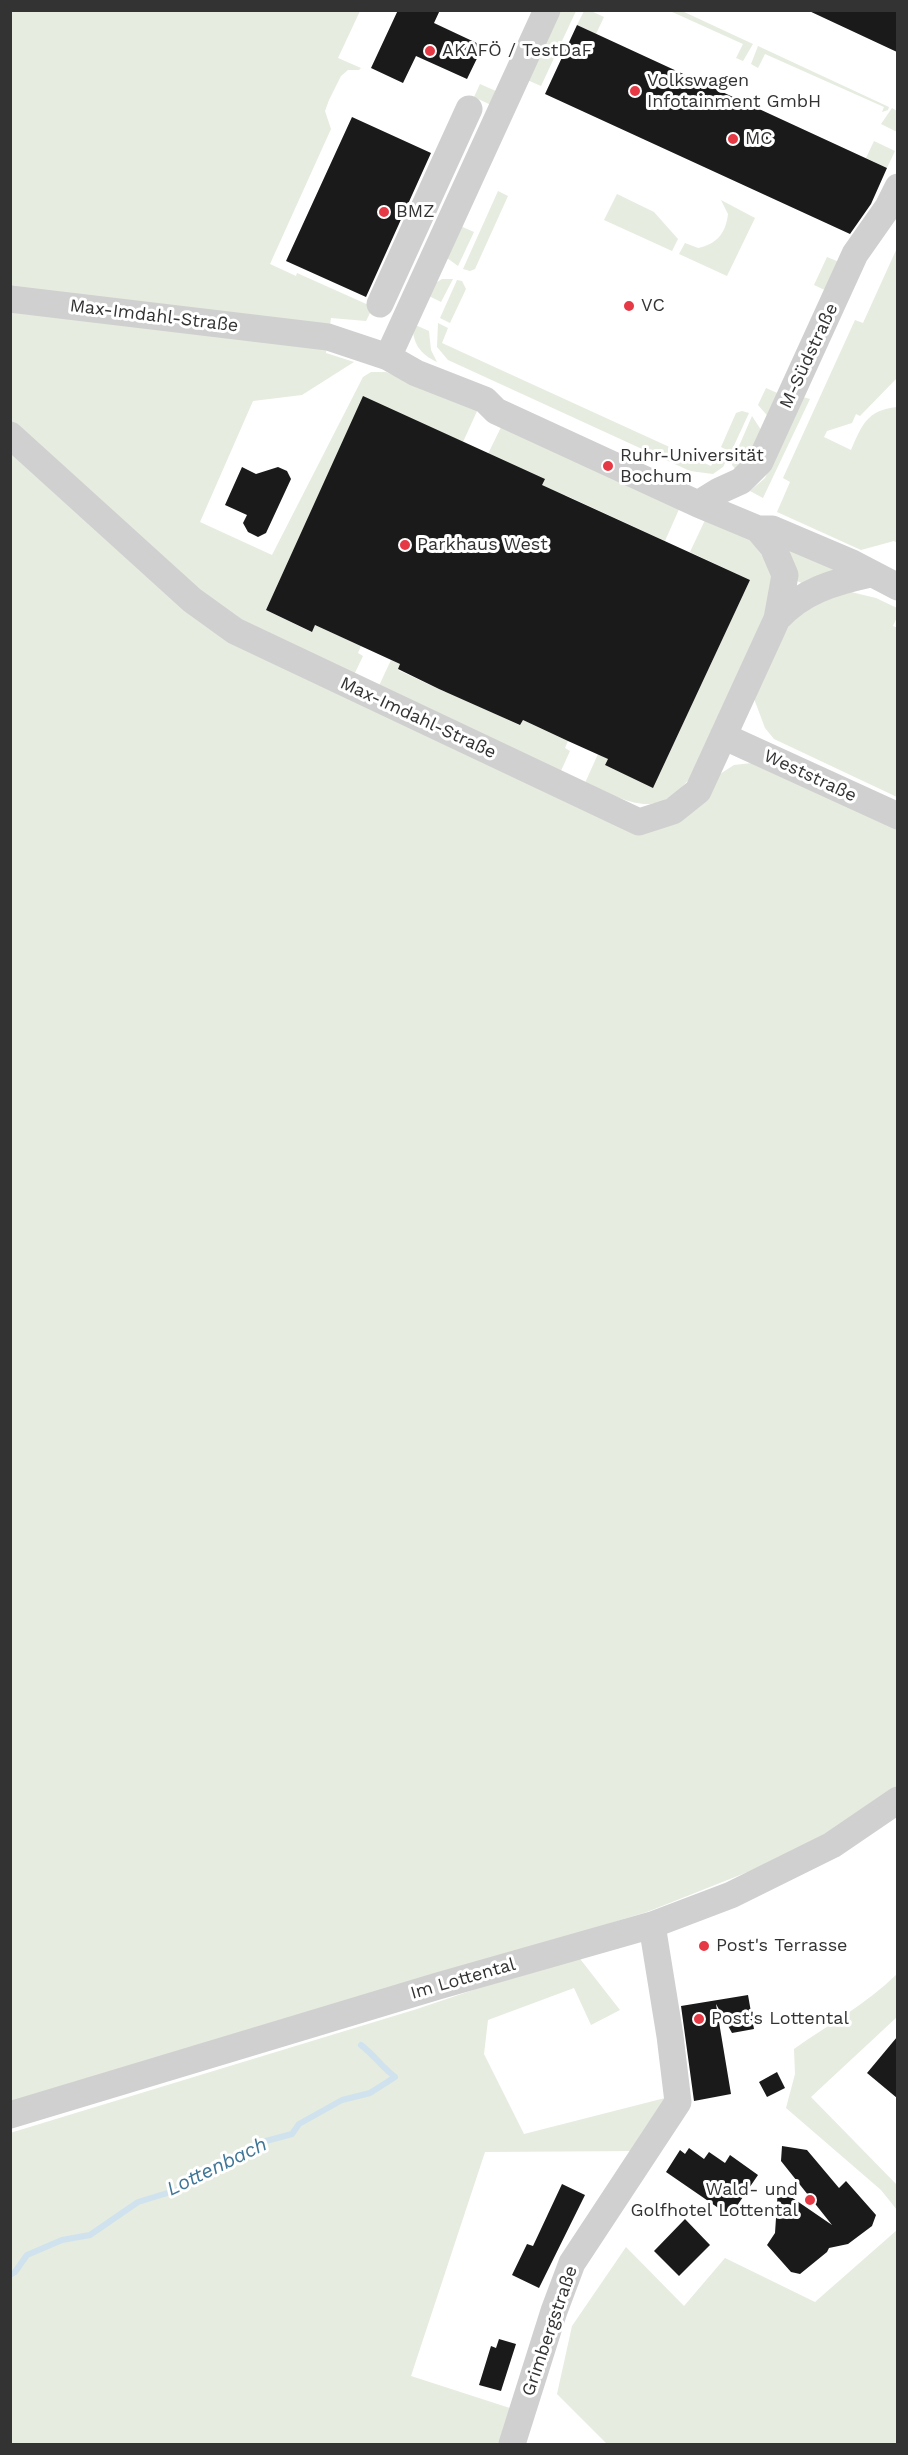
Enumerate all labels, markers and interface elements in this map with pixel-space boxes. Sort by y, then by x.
place label: AKAFÖ / TestDaF [442,40,592,62]
marker: AKAFÖ / TestDaF [423,44,437,58]
place label: Volkswagen Infotainment GmbH [647,70,821,112]
marker: Volkswagen Infotainment GmbH [628,84,642,98]
place label: MC [745,128,773,150]
marker: MC [726,132,740,146]
place label: BMZ [396,201,434,223]
marker: BMZ [377,205,391,219]
street label: Max-Imdahl-Straße [68,295,240,337]
place label: VC [641,295,665,317]
marker: VC [622,299,636,313]
street label: M-Südstraße [775,300,843,412]
place label: Ruhr-Universität Bochum [620,445,764,488]
marker: Ruhr-Universität Bochum [601,459,615,473]
place label: Parkhaus West [417,534,548,556]
marker: Parkhaus West [398,538,412,552]
street label: Max-Imdahl-Straße [337,672,499,764]
street label: Weststraße [760,745,860,807]
place label: Post's Terrasse [716,1935,848,1957]
marker: Post's Terrasse [697,1939,711,1953]
street label: Im Lottental [408,1954,518,2004]
place label: Post's Lottental [711,2008,849,2030]
marker: Post's Lottental [692,2012,706,2026]
water label: Lottenbach [163,2132,271,2202]
place label: Wald- und Golfhotel Lottental [631,2179,798,2222]
marker: Wald- und Golfhotel Lottental [803,2193,817,2207]
street label: Grimbergstraße [518,2263,582,2399]

